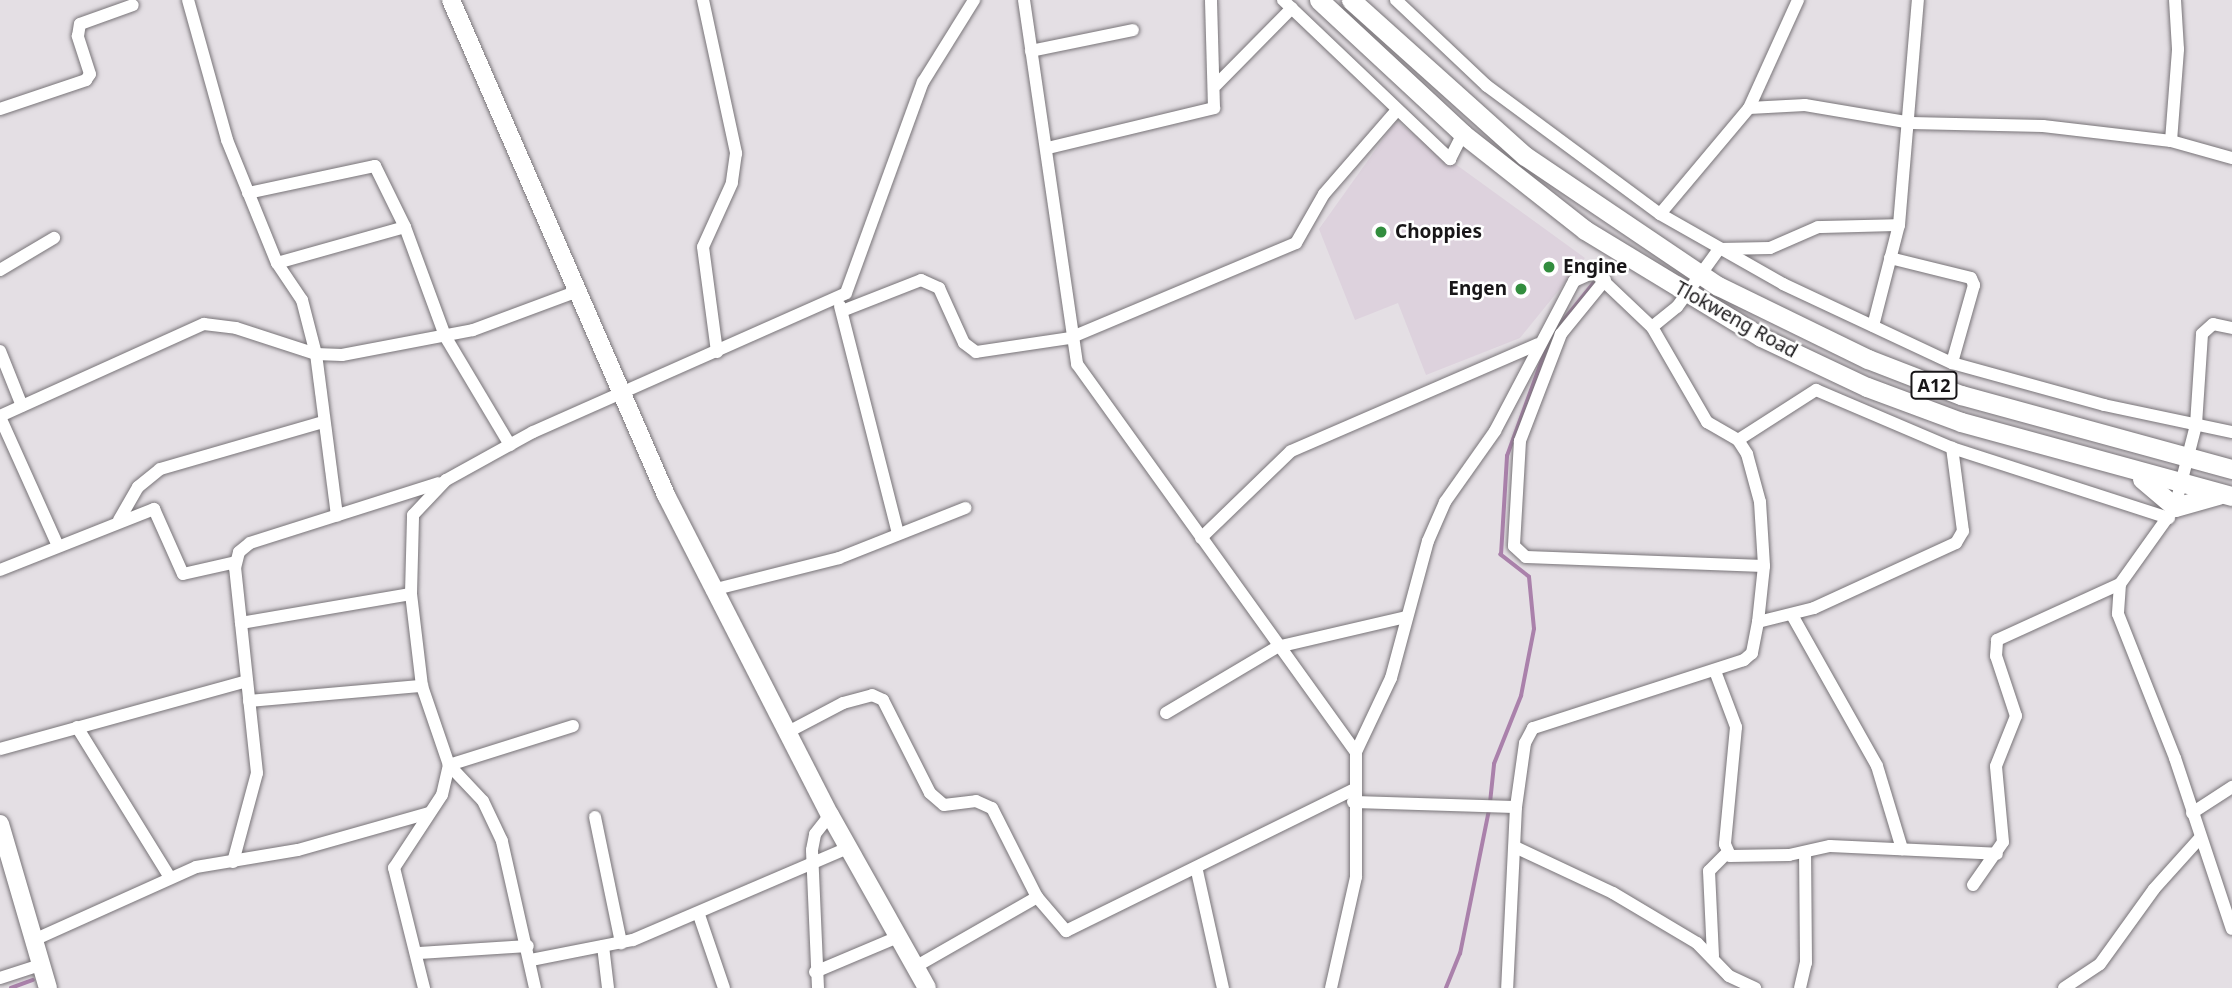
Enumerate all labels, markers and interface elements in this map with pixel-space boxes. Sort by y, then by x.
place label: Choppies [1395,221,1482,243]
marker: Choppies [1373,224,1389,240]
place label: Engine [1563,256,1627,278]
marker: Engine [1541,259,1557,275]
street label: Tlokweng Road [1671,277,1801,363]
place label: Engen [1448,278,1507,300]
marker: Engen [1513,281,1529,297]
road number: A12 [1910,370,1958,400]

